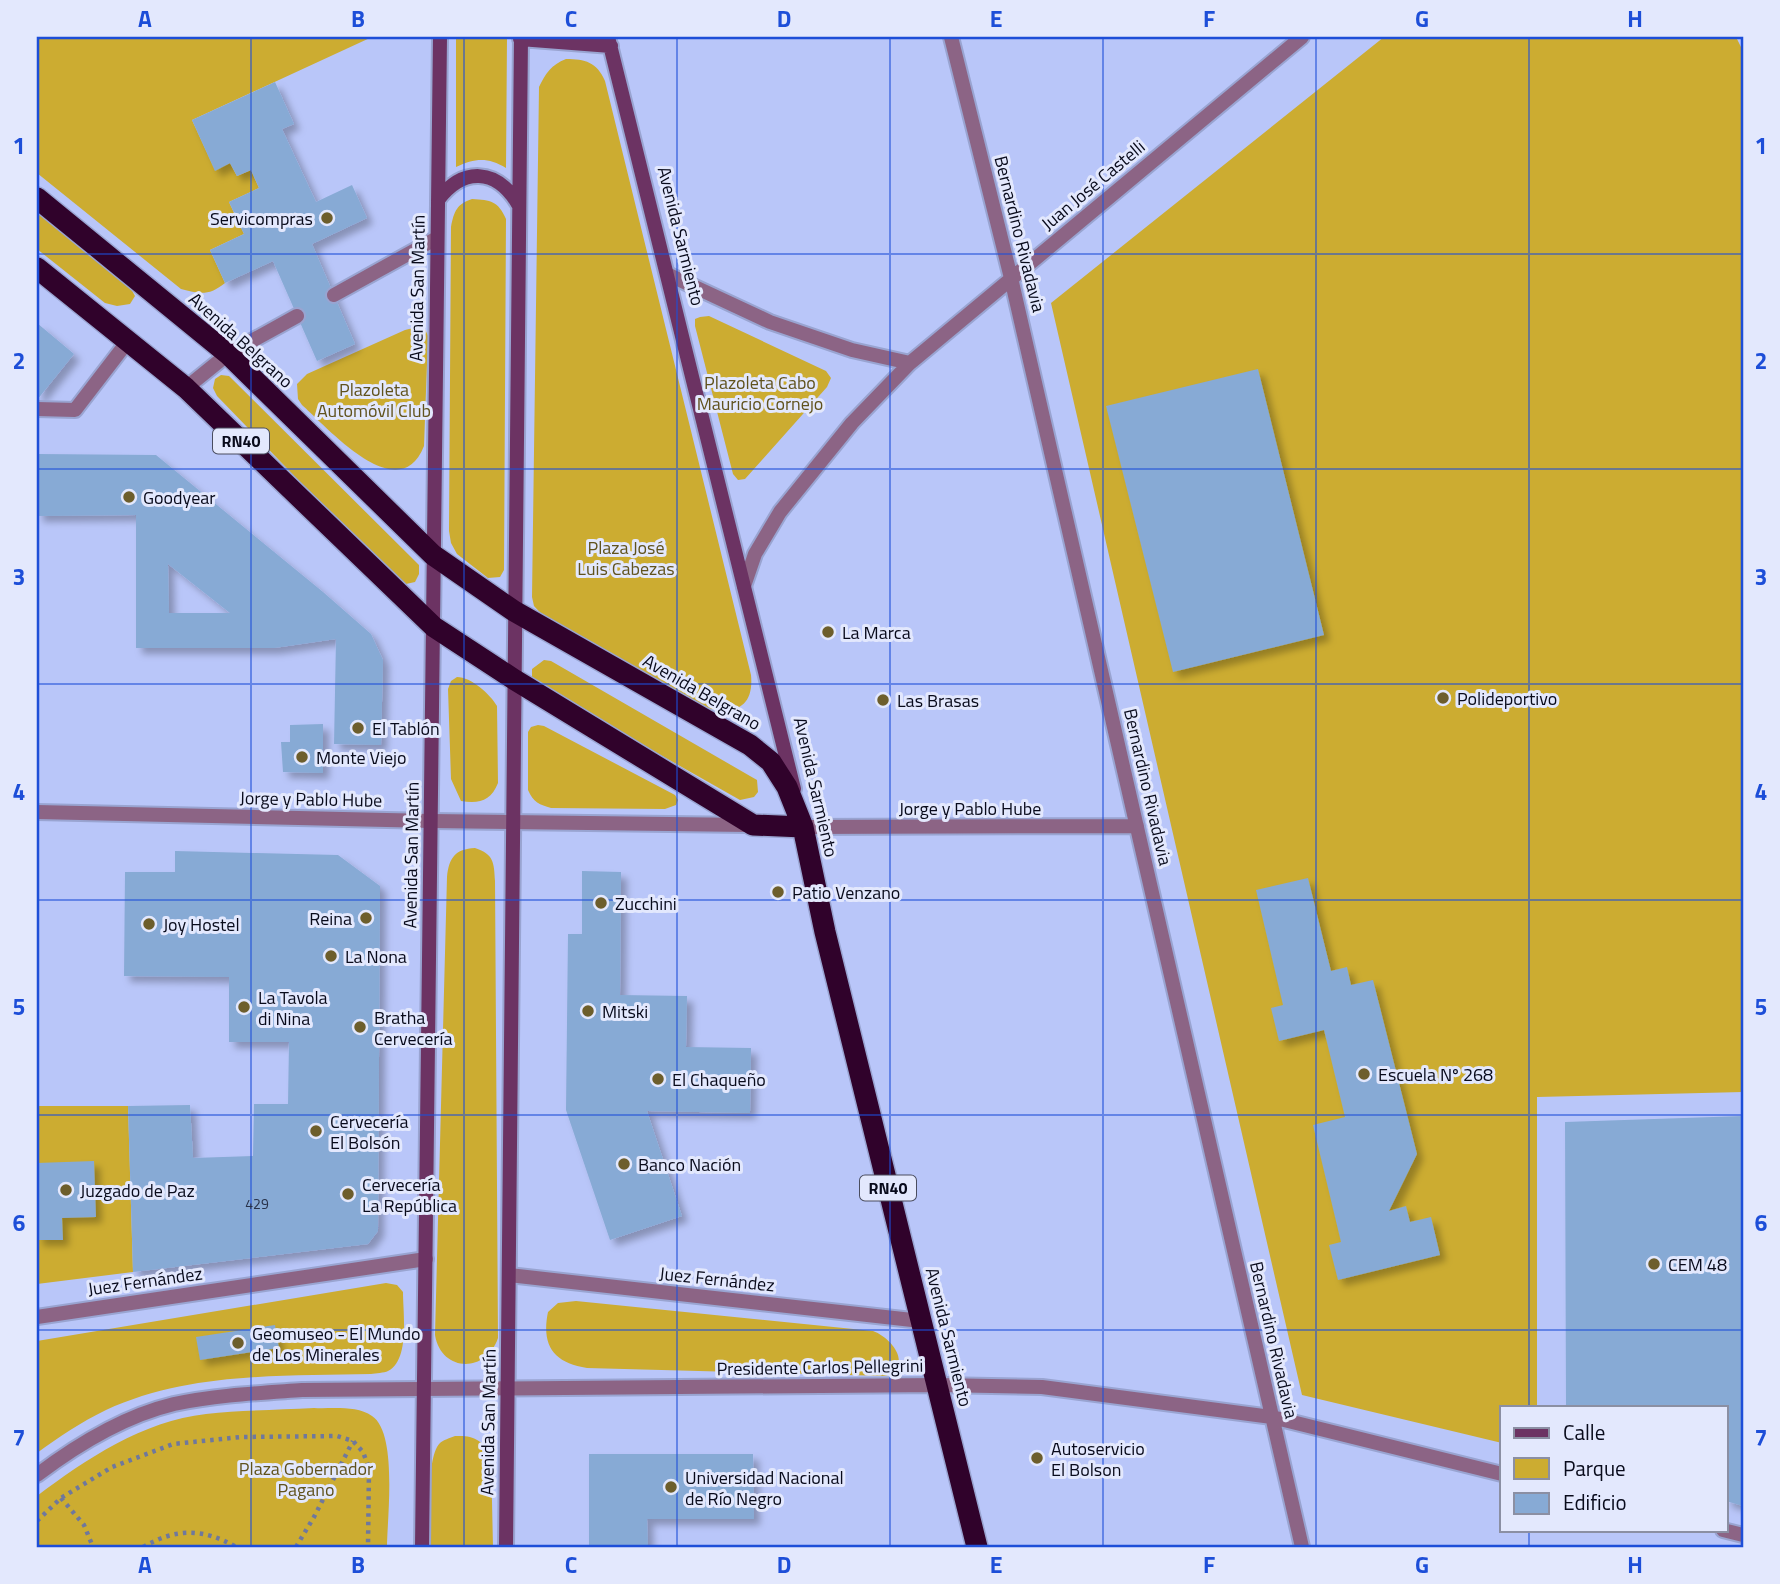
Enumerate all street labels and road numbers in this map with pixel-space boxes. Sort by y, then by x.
street label: Juan José Castelli [1035,133,1151,237]
street label: Bernardino Rivadavia [988,153,1052,315]
street label: Avenida Sarmiento [651,164,711,308]
street label: Avenida San Martín [402,214,432,362]
street label: Avenida Belgrano [183,286,299,394]
road number: RN40 [213,428,269,454]
street label: Avenida Belgrano [638,647,766,737]
street label: Bernardino Rivadavia [1117,706,1179,868]
street label: Avenida Sarmiento [787,714,845,860]
street label: Avenida San Martín [396,781,426,929]
street label: Jorge y Pablo Hube [239,784,383,814]
street label: Jorge y Pablo Hube [899,795,1041,822]
road number: RN40 [860,1176,916,1200]
street label: Bernardino Rivadavia [1243,1259,1305,1421]
street label: Juez Fernández [86,1260,204,1302]
street label: Juez Fernández [658,1260,776,1298]
street label: Avenida Sarmiento [919,1265,979,1409]
street label: Avenida San Martín [473,1348,503,1496]
street label: Presidente Carlos Pellegrini [716,1352,924,1382]

